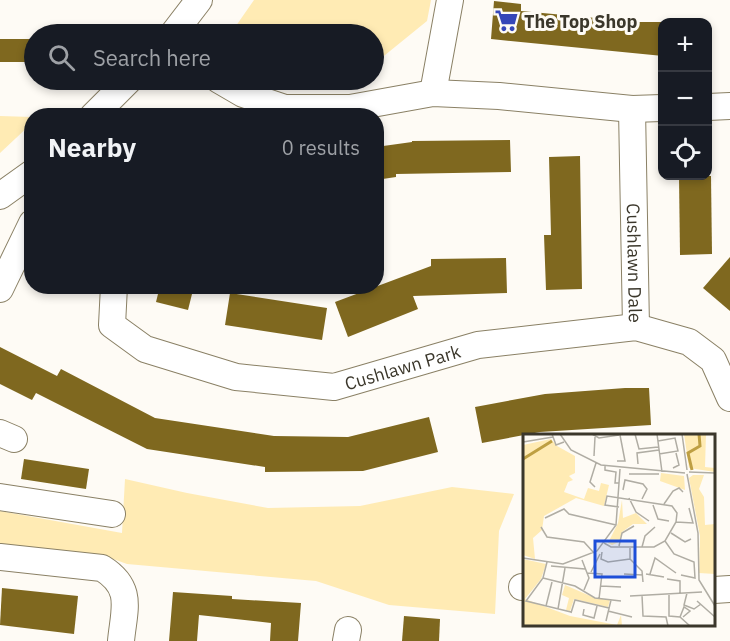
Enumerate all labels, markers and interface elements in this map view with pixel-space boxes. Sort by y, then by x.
supermarket icon: The Top Shop [493,8,519,34]
place label: The Top Shop [524,10,637,33]
map controls [658,18,712,180]
button: + [658,18,712,72]
search box [24,24,384,90]
icon: search [45,41,78,74]
text: Search here [93,43,211,72]
button: − [658,72,712,126]
button: locate [658,126,712,180]
text: Nearby [48,130,136,164]
text: 0 results [282,134,360,161]
street label: Cushlawn Dale [622,203,647,323]
street label: Cushlawn Park [342,339,464,395]
inset map [523,434,715,626]

